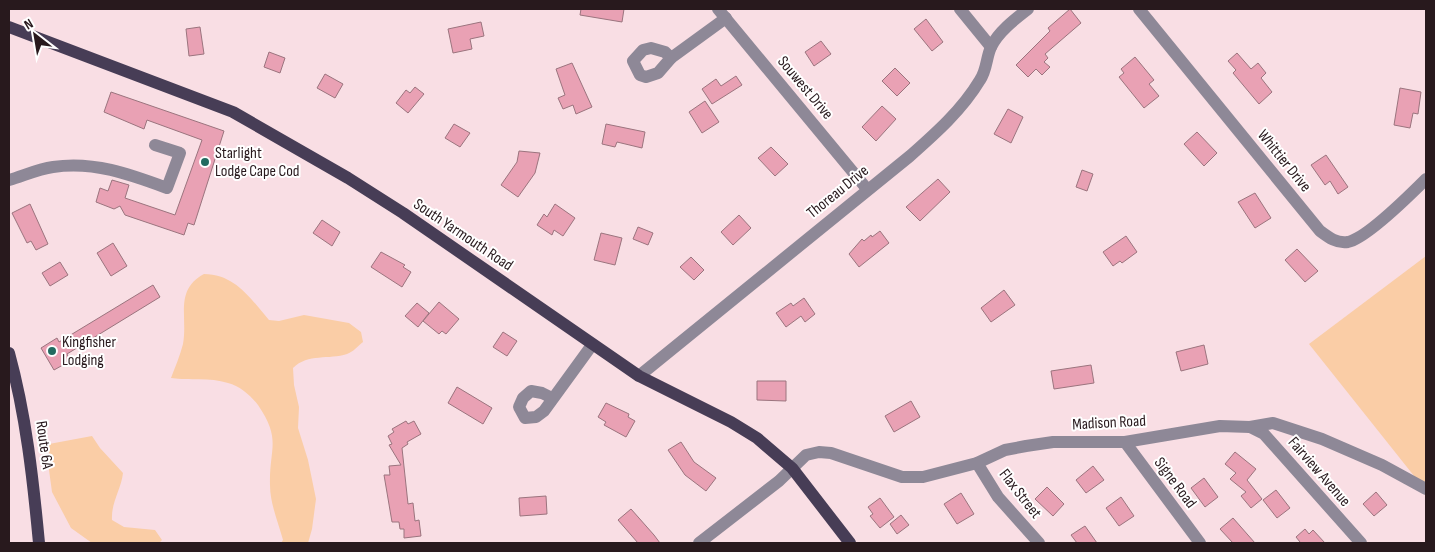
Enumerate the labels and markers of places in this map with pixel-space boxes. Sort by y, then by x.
place label: Starlight Lodge Cape Cod [215,144,300,181]
marker: Starlight Lodge Cape Cod [199,156,211,168]
place label: Kingfisher Lodging [62,333,117,370]
marker: Kingfisher Lodging [46,345,58,357]

